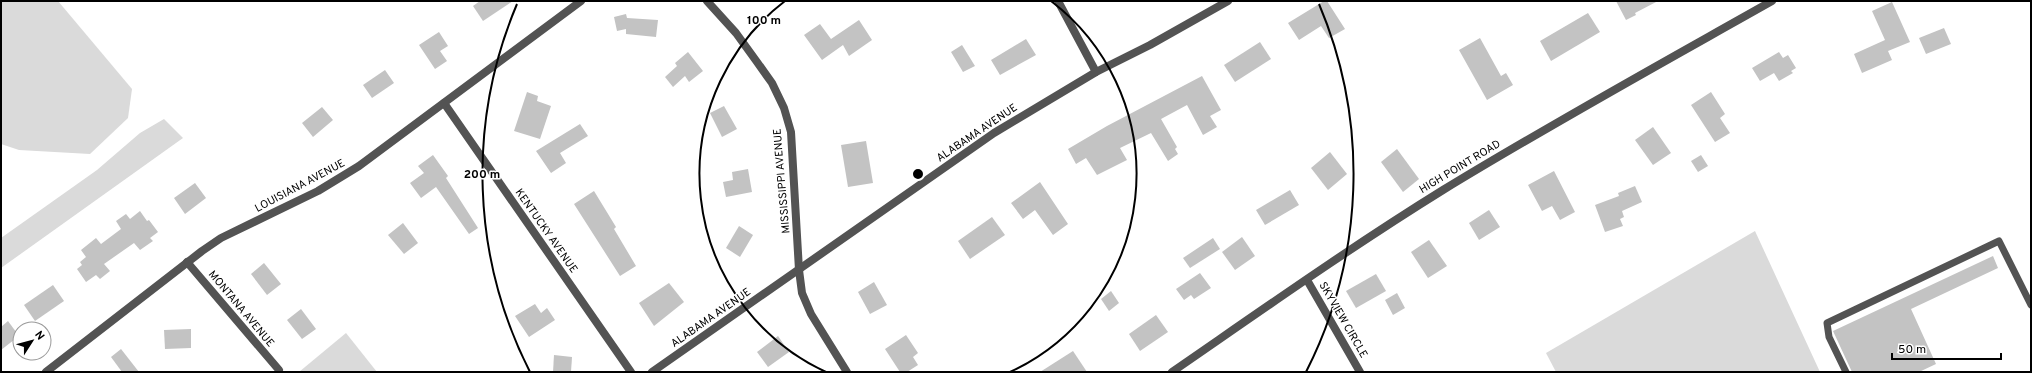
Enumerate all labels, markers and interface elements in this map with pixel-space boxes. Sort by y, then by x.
text: 100 m [747,13,781,29]
street label: ALABAMA AVENUE [934,101,1020,165]
street label: MISSISSIPPI AVENUE [770,128,794,234]
street label: HIGH POINT ROAD [1417,137,1503,197]
street label: LOUISIANA AVENUE [252,156,348,216]
text: 200 m [464,167,500,183]
centre of rings [911,167,925,181]
street label: KENTUCKY AVENUE [512,186,580,276]
street label: MONTANA AVENUE [205,268,277,350]
street label: SKYVIEW CIRCLE [1316,279,1370,361]
street label: ALABAMA AVENUE [668,285,754,351]
north arrow [12,321,52,361]
text: N [31,328,47,343]
scale bar [1892,335,2001,361]
text: 50 m [1898,342,1926,358]

